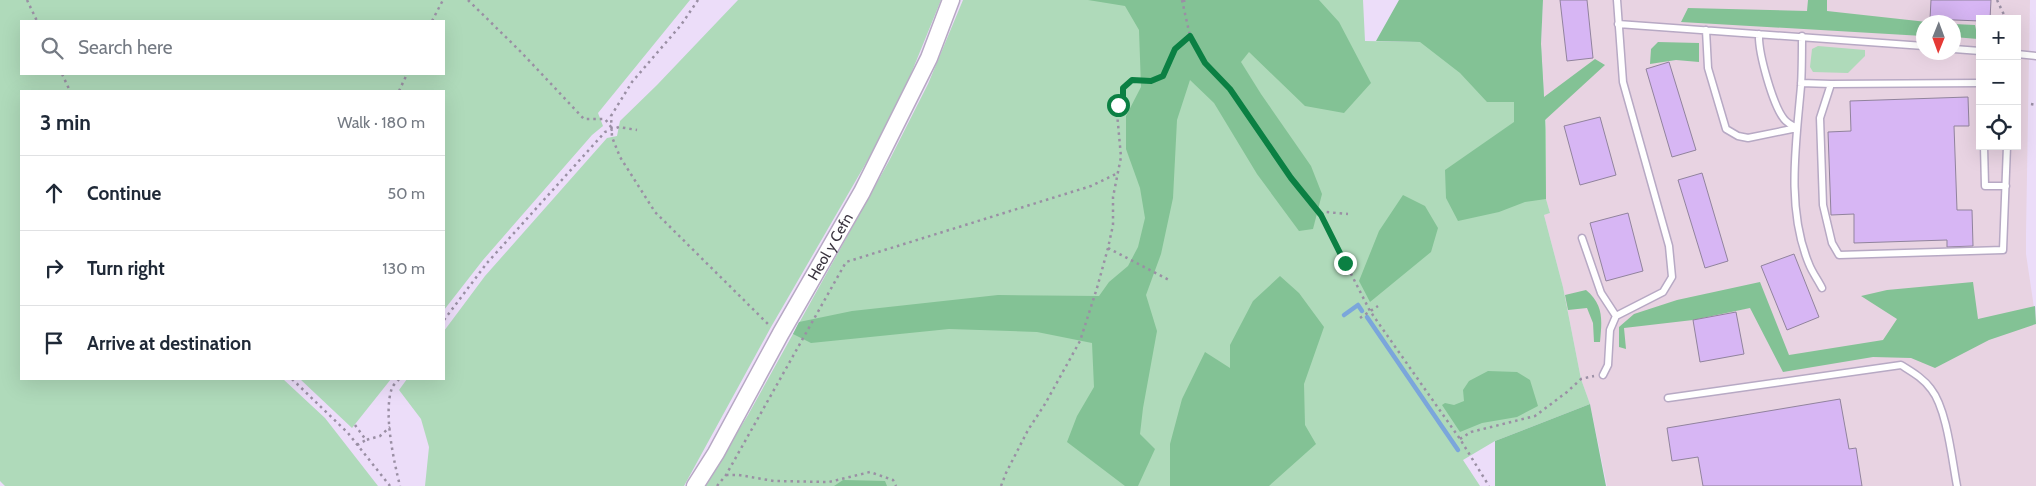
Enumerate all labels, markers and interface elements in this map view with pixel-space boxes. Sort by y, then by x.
north arrow [1916,15,1961,60]
map controls [1976,15,2021,150]
button: + [1976,15,2021,60]
search box [20,20,445,75]
icon: search [38,34,66,62]
text: Search here [78,36,172,59]
button: − [1976,60,2021,105]
route start [1107,94,1130,117]
button: locate [1976,105,2021,150]
text: 3 min [40,110,91,135]
text: Walk · 180 m [337,113,425,132]
icon: ahead [40,179,68,207]
text: Continue [87,182,161,205]
text: 50 m [388,184,425,203]
street label: Heol y Cefn [804,210,857,283]
route end [1334,252,1357,275]
icon: right [40,254,68,282]
text: Turn right [87,257,165,280]
text: 130 m [382,259,425,278]
icon: arrive [40,329,68,357]
text: Arrive at destination [87,332,251,355]

